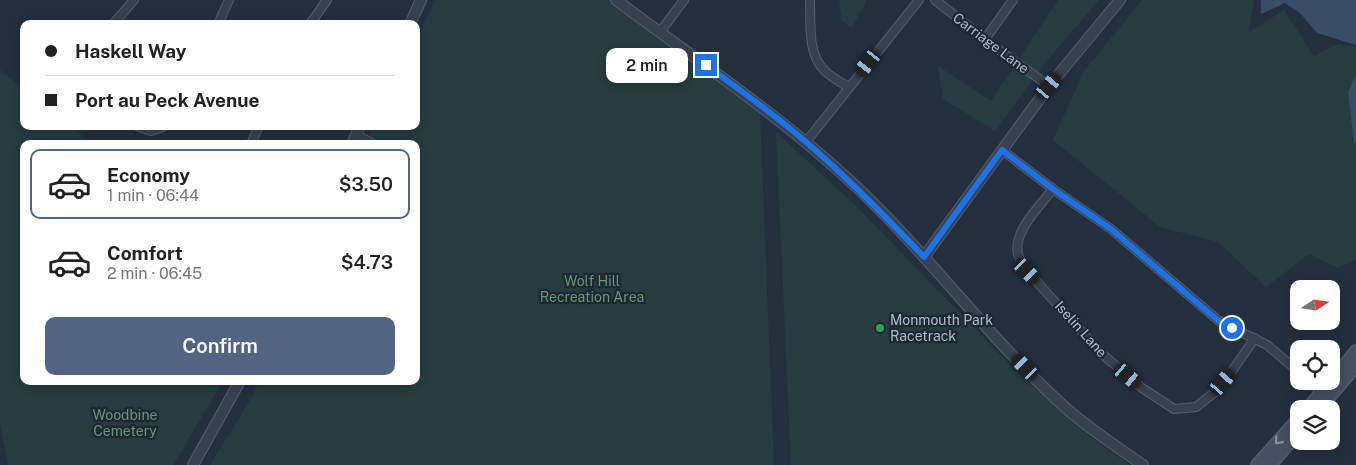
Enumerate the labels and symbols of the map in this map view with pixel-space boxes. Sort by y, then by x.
street label: Carriage Lane [950,9,1032,77]
car [852,47,883,79]
callout: 2 min [606,48,688,82]
route end [695,54,717,76]
car [1033,70,1064,102]
car [1011,255,1042,287]
park label: Wolf Hill Recreation Area [540,273,644,305]
north arrow [1290,280,1340,330]
street label: Iselin Lane [1052,298,1110,360]
place label: Monmouth Park Racetrack [890,312,993,344]
route start [1221,317,1243,339]
marker: Monmouth Park Racetrack [874,322,886,334]
car [1009,351,1040,383]
car [1111,361,1144,391]
car [1207,366,1238,398]
park label: Woodbine Cemetery [93,407,158,439]
one-way arrow [1275,436,1284,445]

